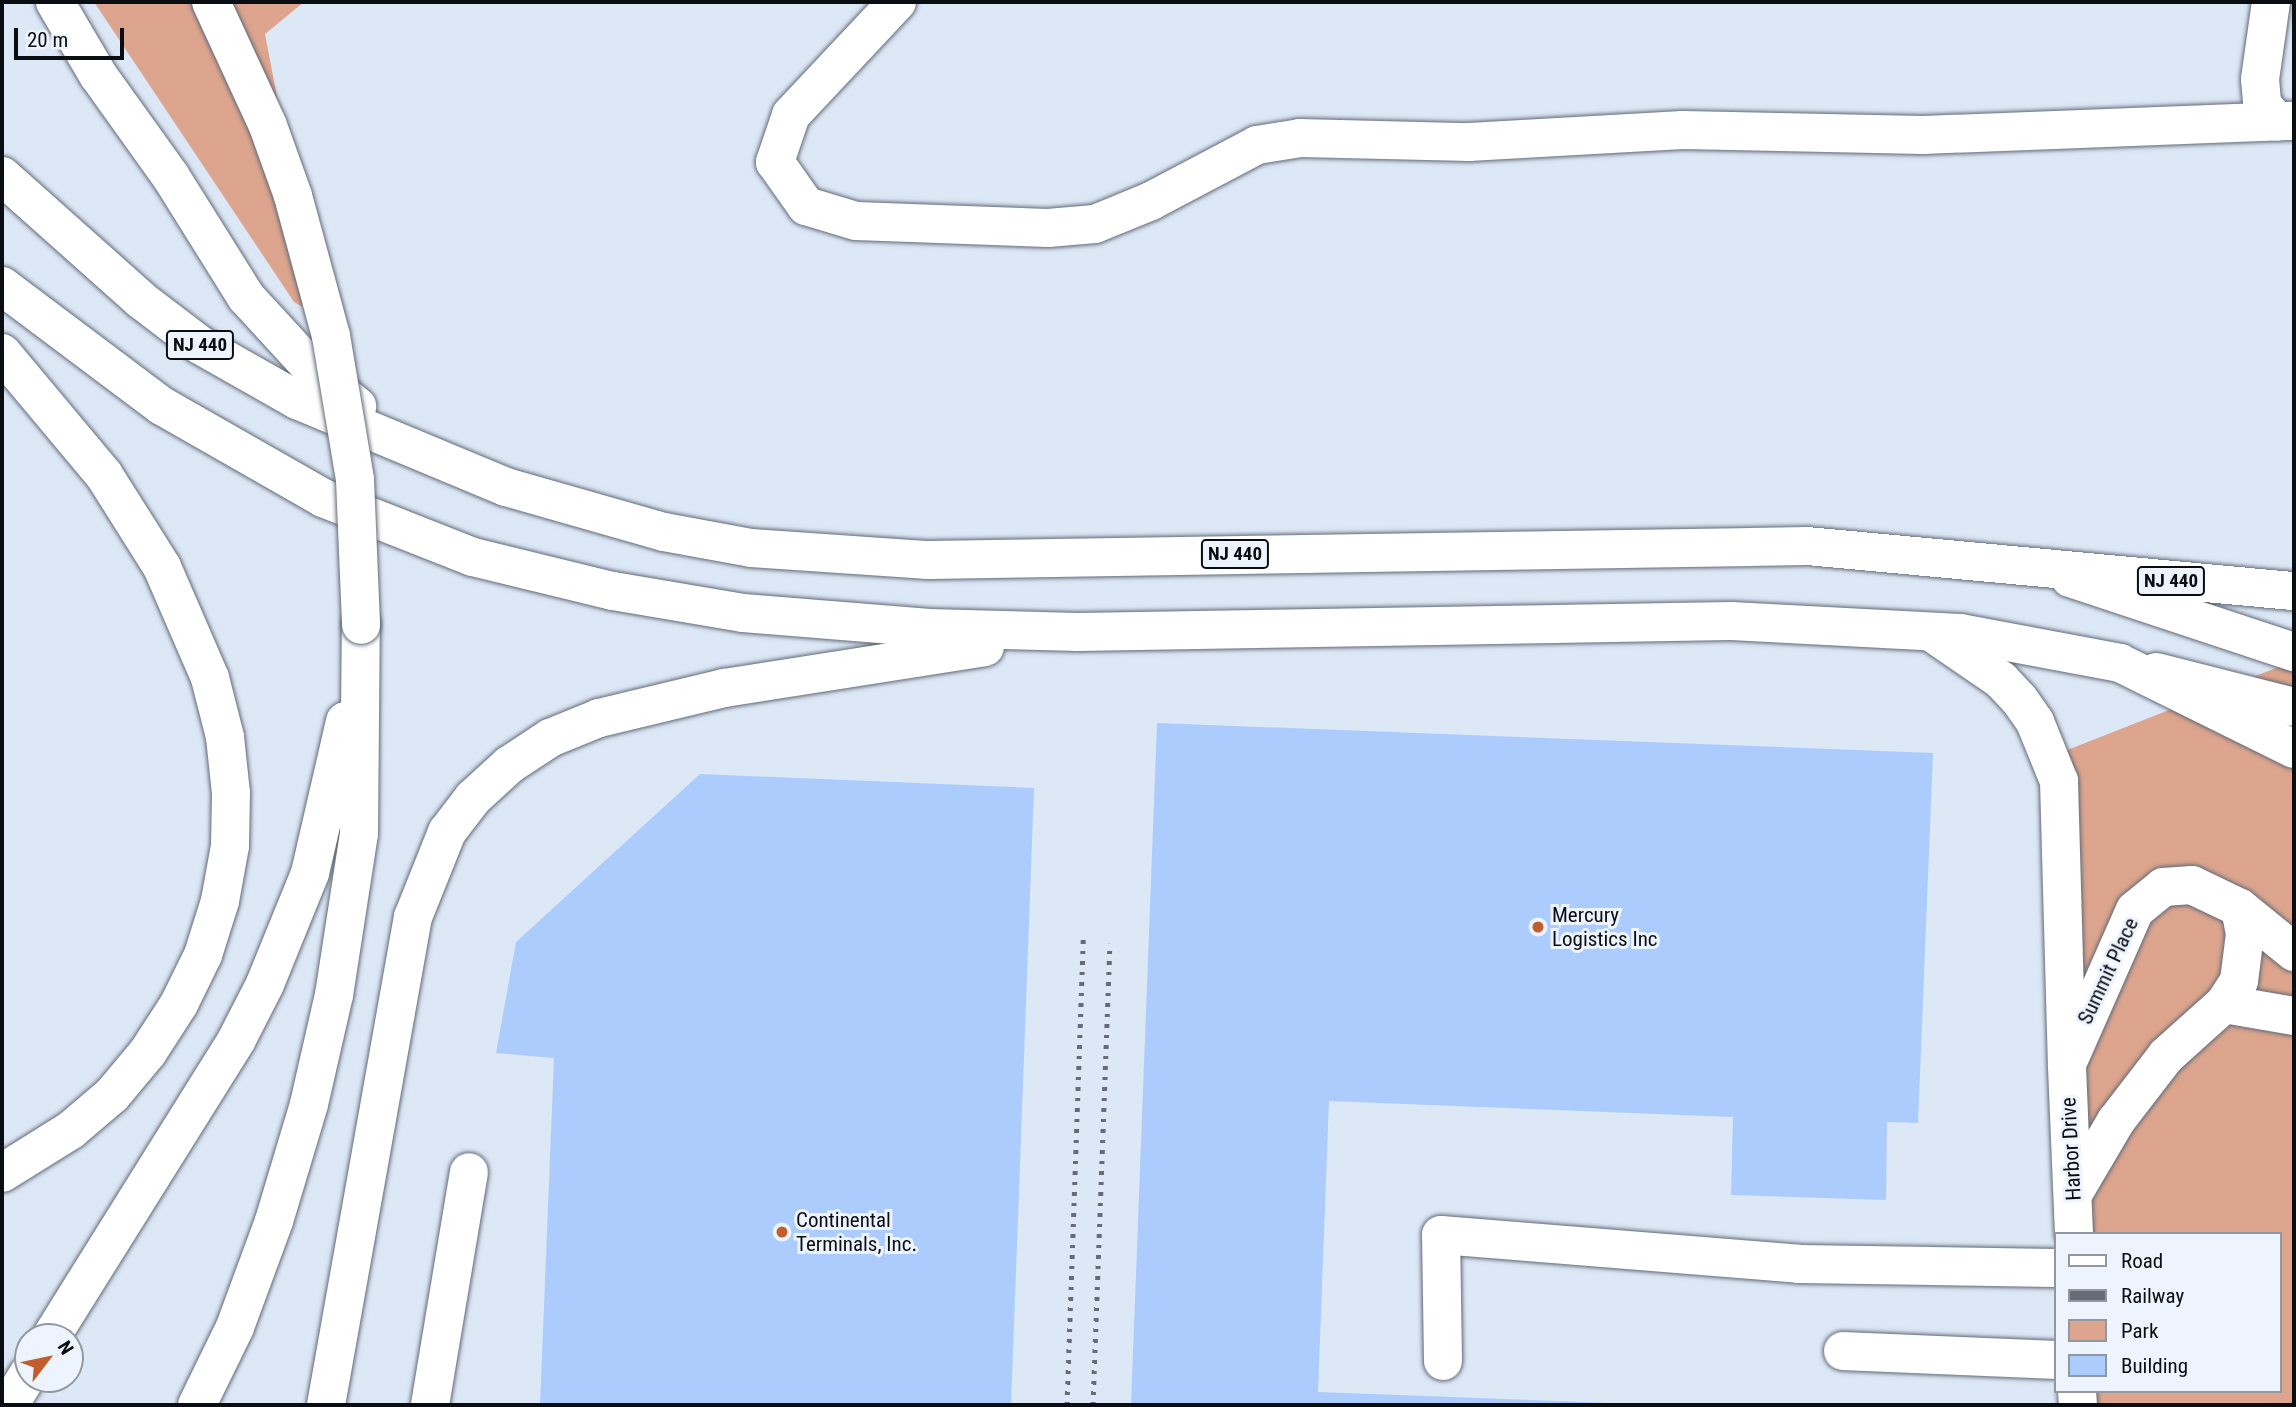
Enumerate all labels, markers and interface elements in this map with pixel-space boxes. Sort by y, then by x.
scale bar [18,14,128,58]
text: 20 m [27,28,68,52]
road number: NJ 440 [165,330,235,360]
road number: NJ 440 [1200,538,1270,569]
road number: NJ 440 [2136,566,2206,596]
place label: Mercury Logistics Inc [1552,902,1658,952]
street label: Summit Place [2072,914,2144,1028]
marker: Mercury Logistics Inc [1530,919,1546,935]
street label: Harbor Drive [2056,1097,2086,1201]
place label: Continental Terminals, Inc. [796,1207,917,1257]
marker: Continental Terminals, Inc. [774,1224,790,1240]
legend [2054,1232,2282,1393]
text: Road [2121,1249,2163,1273]
text: Railway [2121,1284,2184,1308]
text: Park [2121,1319,2158,1343]
north arrow [14,1323,84,1393]
text: N [53,1337,78,1359]
text: Building [2121,1354,2188,1378]

